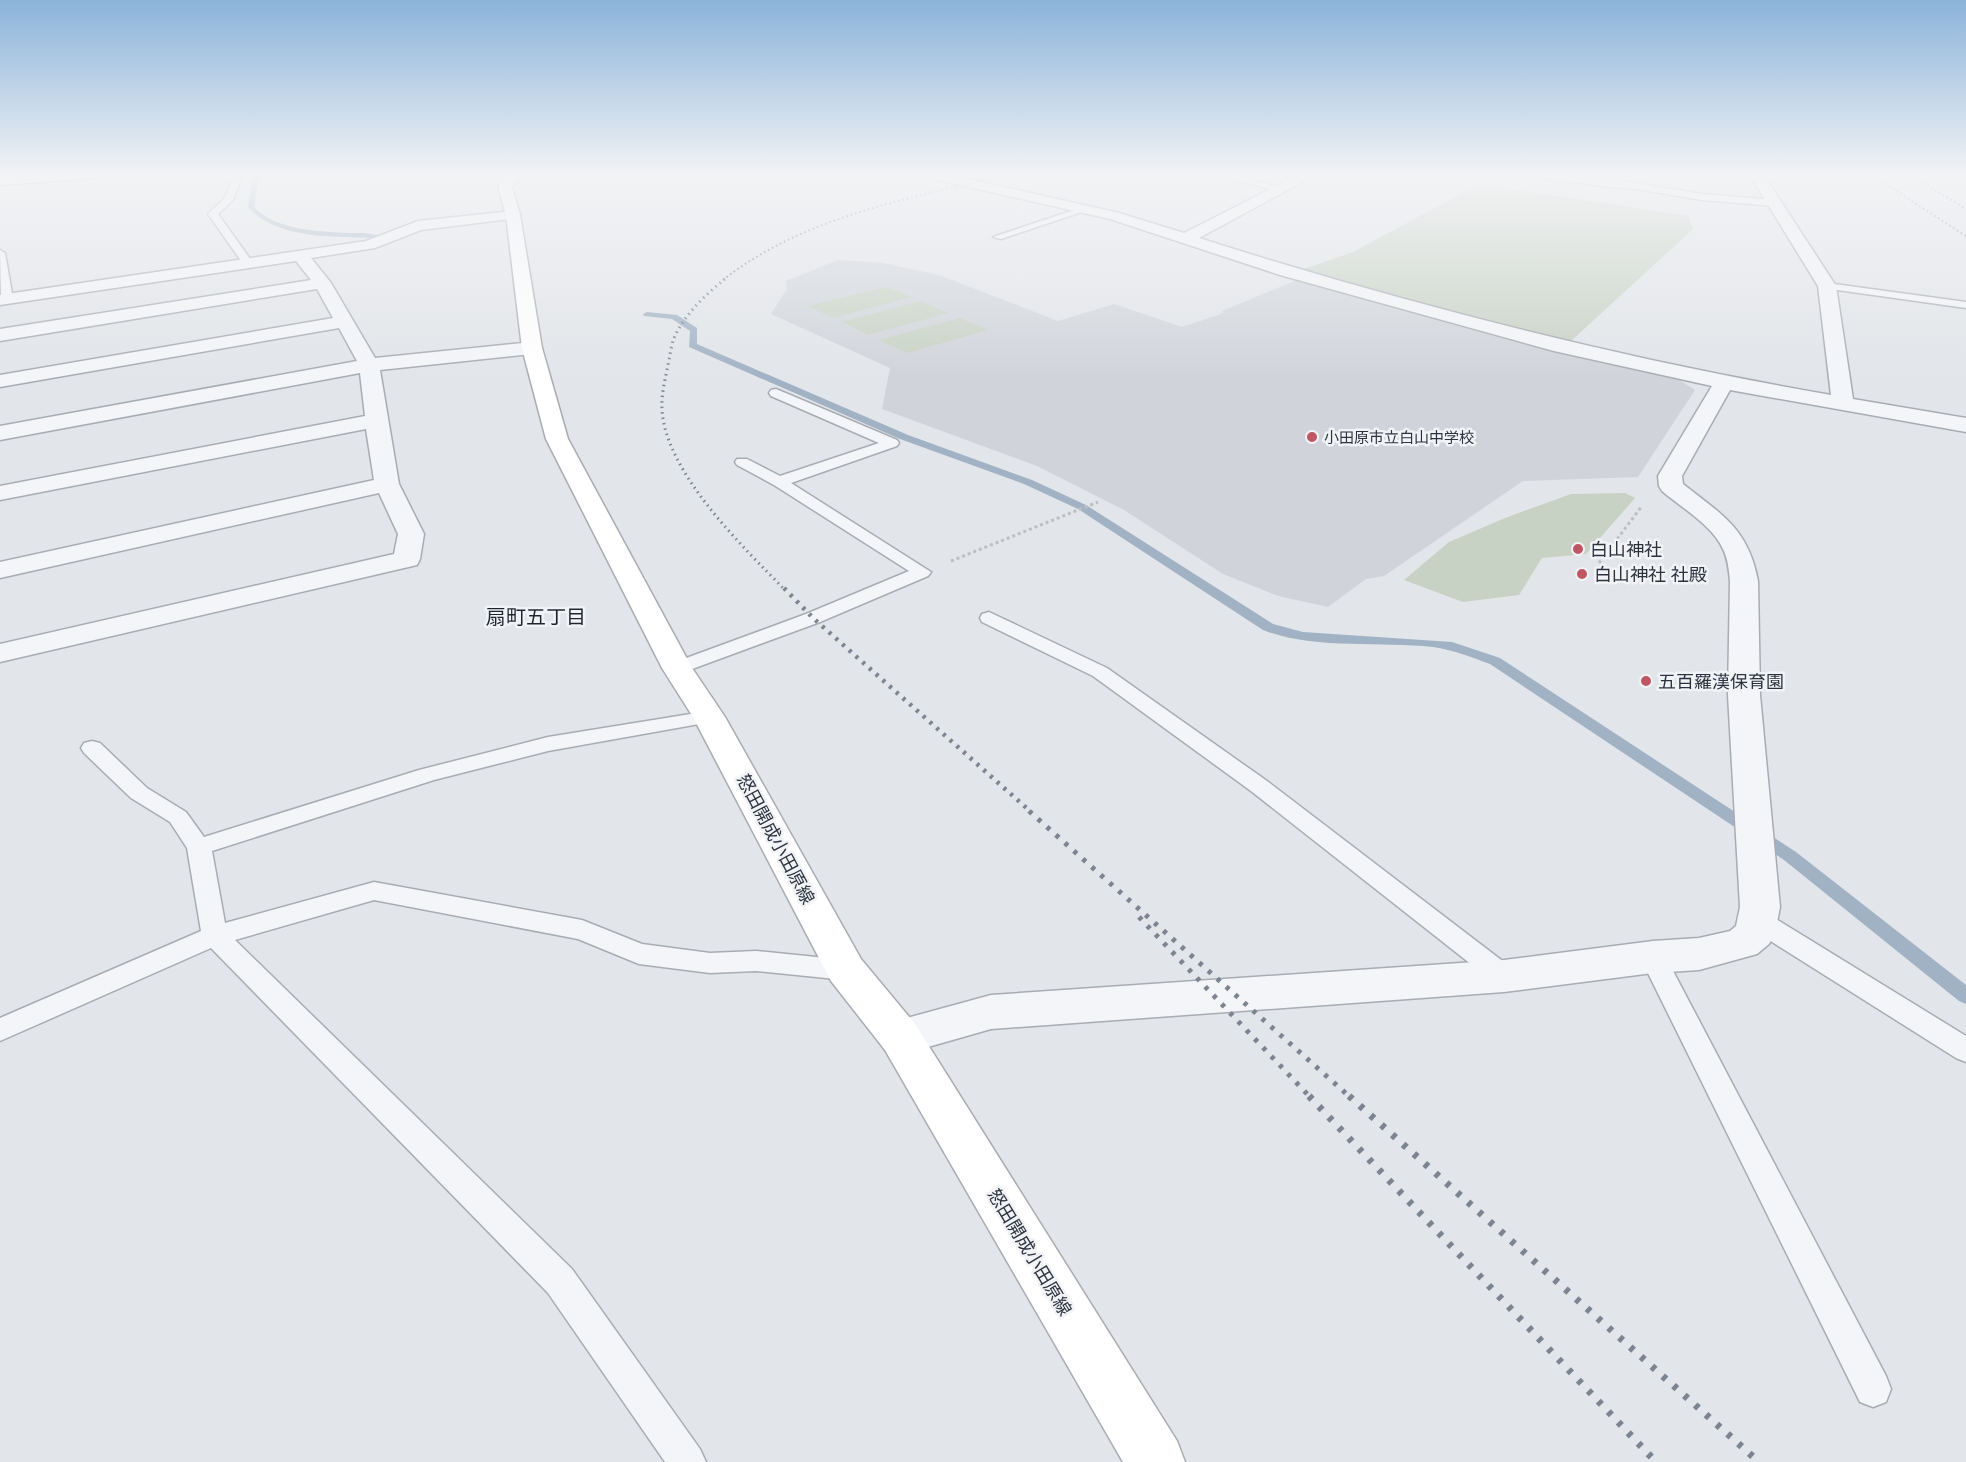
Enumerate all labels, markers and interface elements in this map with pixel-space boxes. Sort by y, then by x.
place label: 小田原市立白山中学校 [1324,428,1474,447]
marker: 小田原市立白山中学校 [1305,430,1319,444]
place label: 白山神社 [1590,538,1662,561]
marker: 白山神社 [1571,542,1585,556]
place label: 白山神社 社殿 [1594,563,1707,586]
marker: 白山神社 社殿 [1575,567,1589,581]
district label: 扇町五丁目 [486,604,586,630]
place label: 五百羅漢保育園 [1658,670,1784,693]
marker: 五百羅漢保育園 [1639,674,1653,688]
street label: 怒田開成小田原線 [732,770,820,908]
street label: 怒田開成小田原線 [983,1184,1077,1320]

